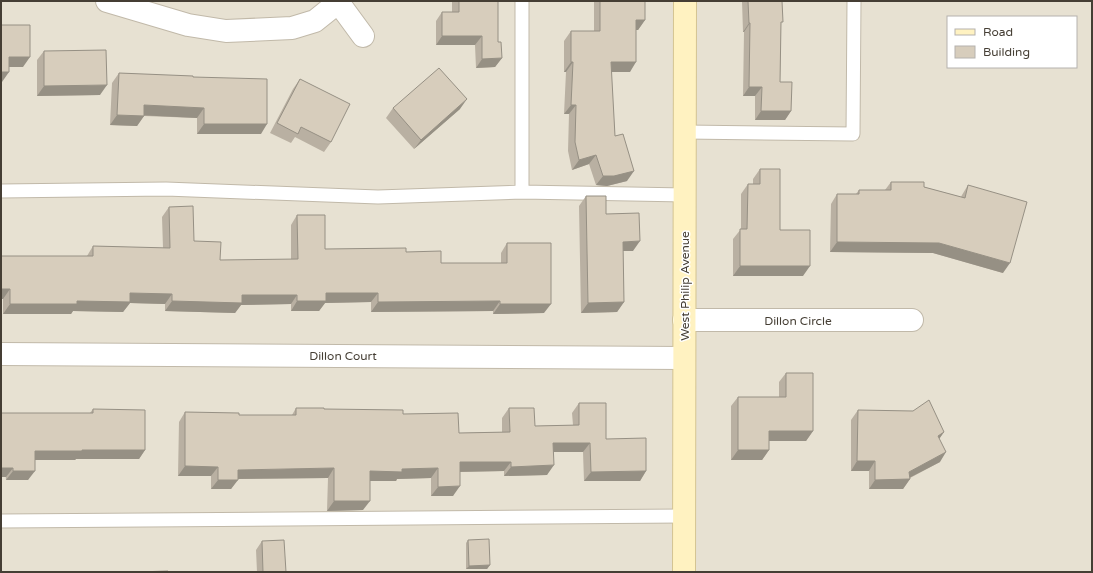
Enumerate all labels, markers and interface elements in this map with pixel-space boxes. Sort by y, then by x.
legend [947,16,1077,68]
text: Road [983,25,1013,39]
text: Building [983,45,1030,59]
street label: West Philip Avenue [678,231,692,341]
street label: Dillon Circle [764,314,832,328]
street label: Dillon Court [309,349,377,363]

